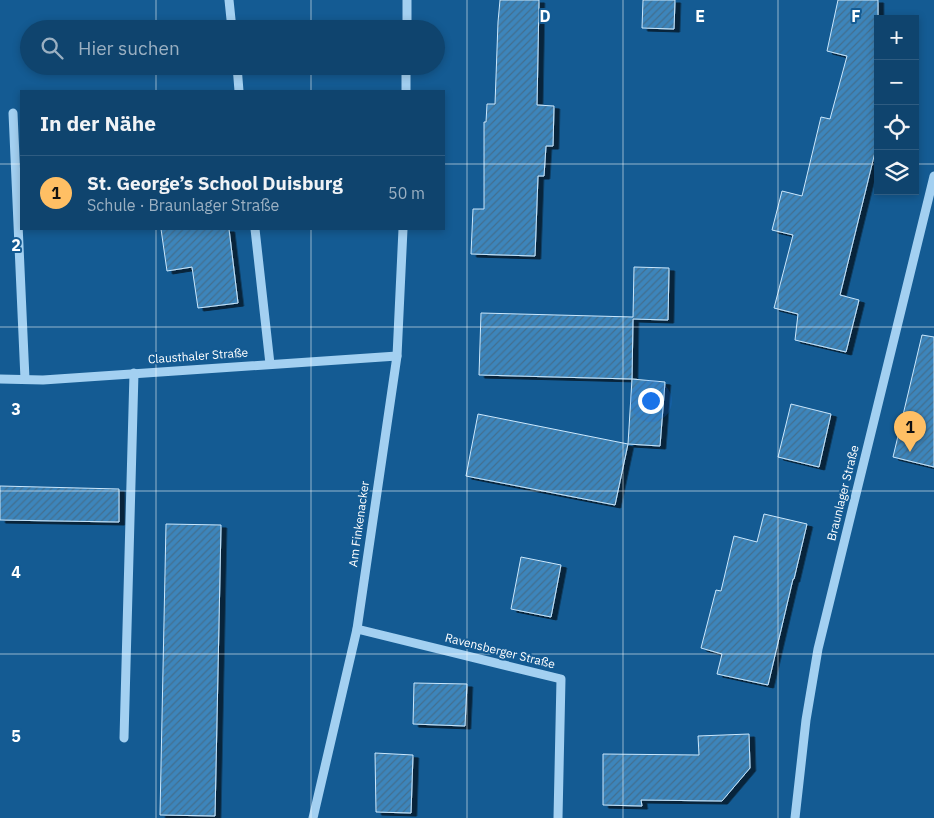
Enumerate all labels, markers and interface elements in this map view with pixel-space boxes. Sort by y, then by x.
text: D [539,6,551,26]
text: E [695,6,705,26]
text: F [851,6,861,26]
map controls [874,15,919,195]
button: + [874,15,919,60]
search box [20,20,445,75]
icon: search [38,34,66,62]
text: Hier suchen [78,36,180,60]
button: − [874,60,919,105]
button: locate [874,105,919,150]
text: In der Nähe [40,109,156,137]
button: layers [874,150,919,195]
text: St. George’s School Duisburg [87,171,343,195]
text: 1 [51,183,61,203]
text: 50 m [388,183,425,203]
text: Schule · Braunlager Straße [87,195,279,215]
text: 2 [11,235,21,255]
street label: Clausthaler Straße [147,344,249,366]
your location [638,388,664,414]
text: 3 [11,399,21,419]
pin: 1 [894,411,926,452]
street label: Braunlager Straße [823,443,862,542]
street label: Am Finkenacker [345,479,372,568]
text: 4 [11,562,21,582]
street label: Ravensberger Straße [444,630,557,672]
text: 5 [11,726,21,746]

